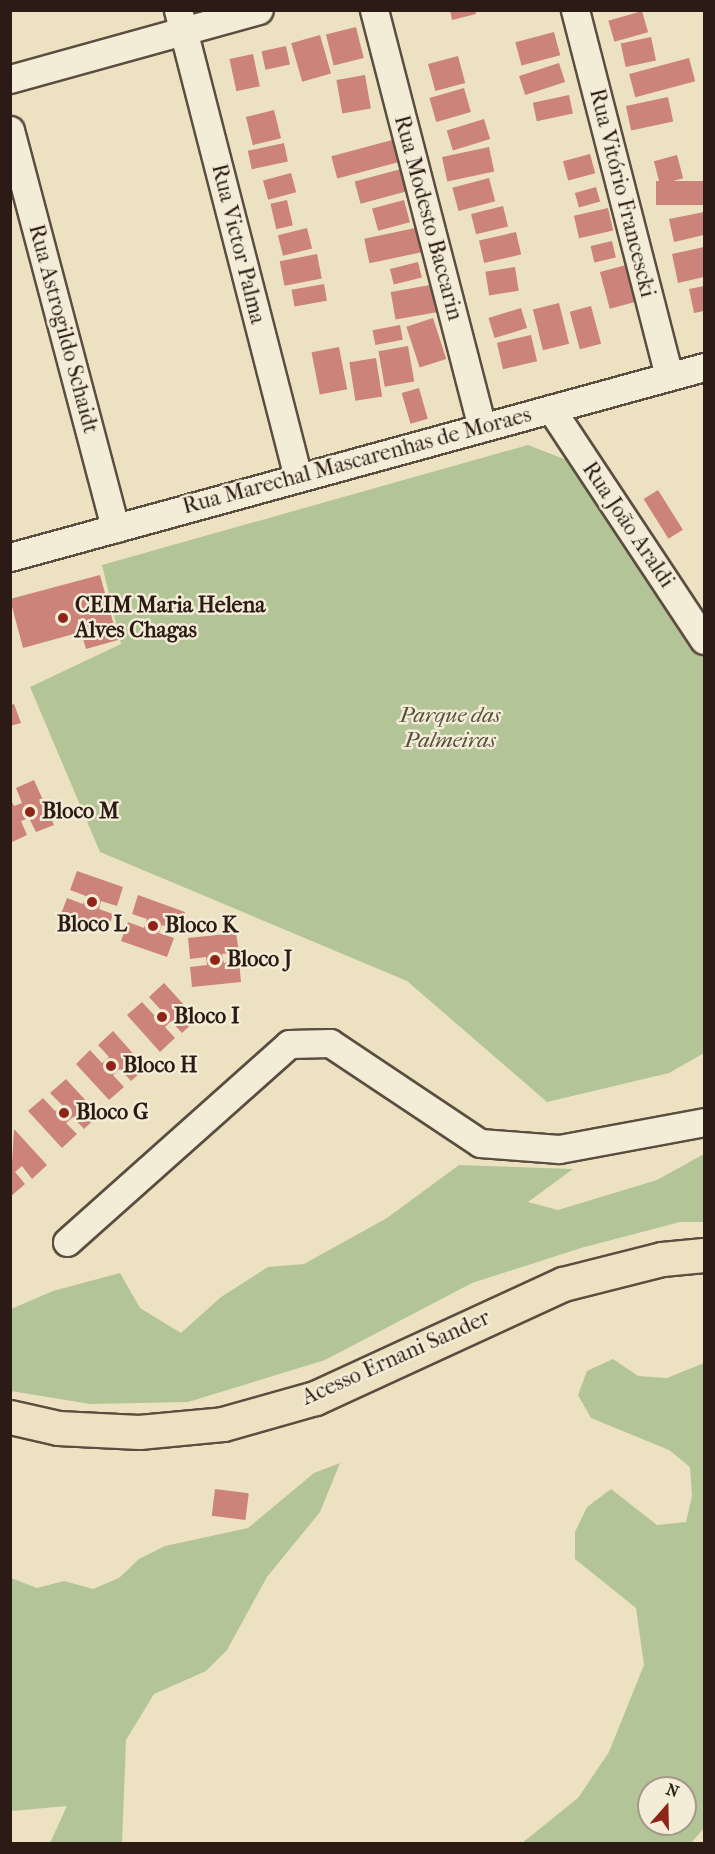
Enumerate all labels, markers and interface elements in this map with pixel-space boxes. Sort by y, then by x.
street label: Rua Vitório Francescki [583,86,661,300]
street label: Rua Modesto Baccarin [388,113,468,323]
street label: Rua Victor Palma [205,161,271,327]
street label: Rua Astrogildo Schaidt [22,222,104,436]
street label: Rua Marechal Mascarenhas de Moraes [180,402,534,520]
street label: Rua João Araldi [576,457,680,593]
place label: CEIM Maria Helena Alves Chagas [75,592,265,644]
marker: CEIM Maria Helena Alves Chagas [56,611,70,625]
park label: Parque das Palmeiras [400,702,500,754]
place label: Bloco M [42,799,119,825]
marker: Bloco M [23,805,37,819]
marker: Bloco L [85,895,99,909]
place label: Bloco L [57,912,127,938]
place label: Bloco K [165,913,238,939]
marker: Bloco K [146,919,160,933]
place label: Bloco J [227,947,292,973]
marker: Bloco J [208,953,222,967]
place label: Bloco I [174,1004,240,1030]
marker: Bloco I [155,1010,169,1024]
place label: Bloco H [123,1053,197,1079]
marker: Bloco H [104,1059,118,1073]
place label: Bloco G [76,1100,149,1126]
marker: Bloco G [57,1106,71,1120]
street label: Acesso Ernani Sander [298,1305,494,1411]
north arrow [637,1776,697,1836]
text: N [664,1779,682,1801]

